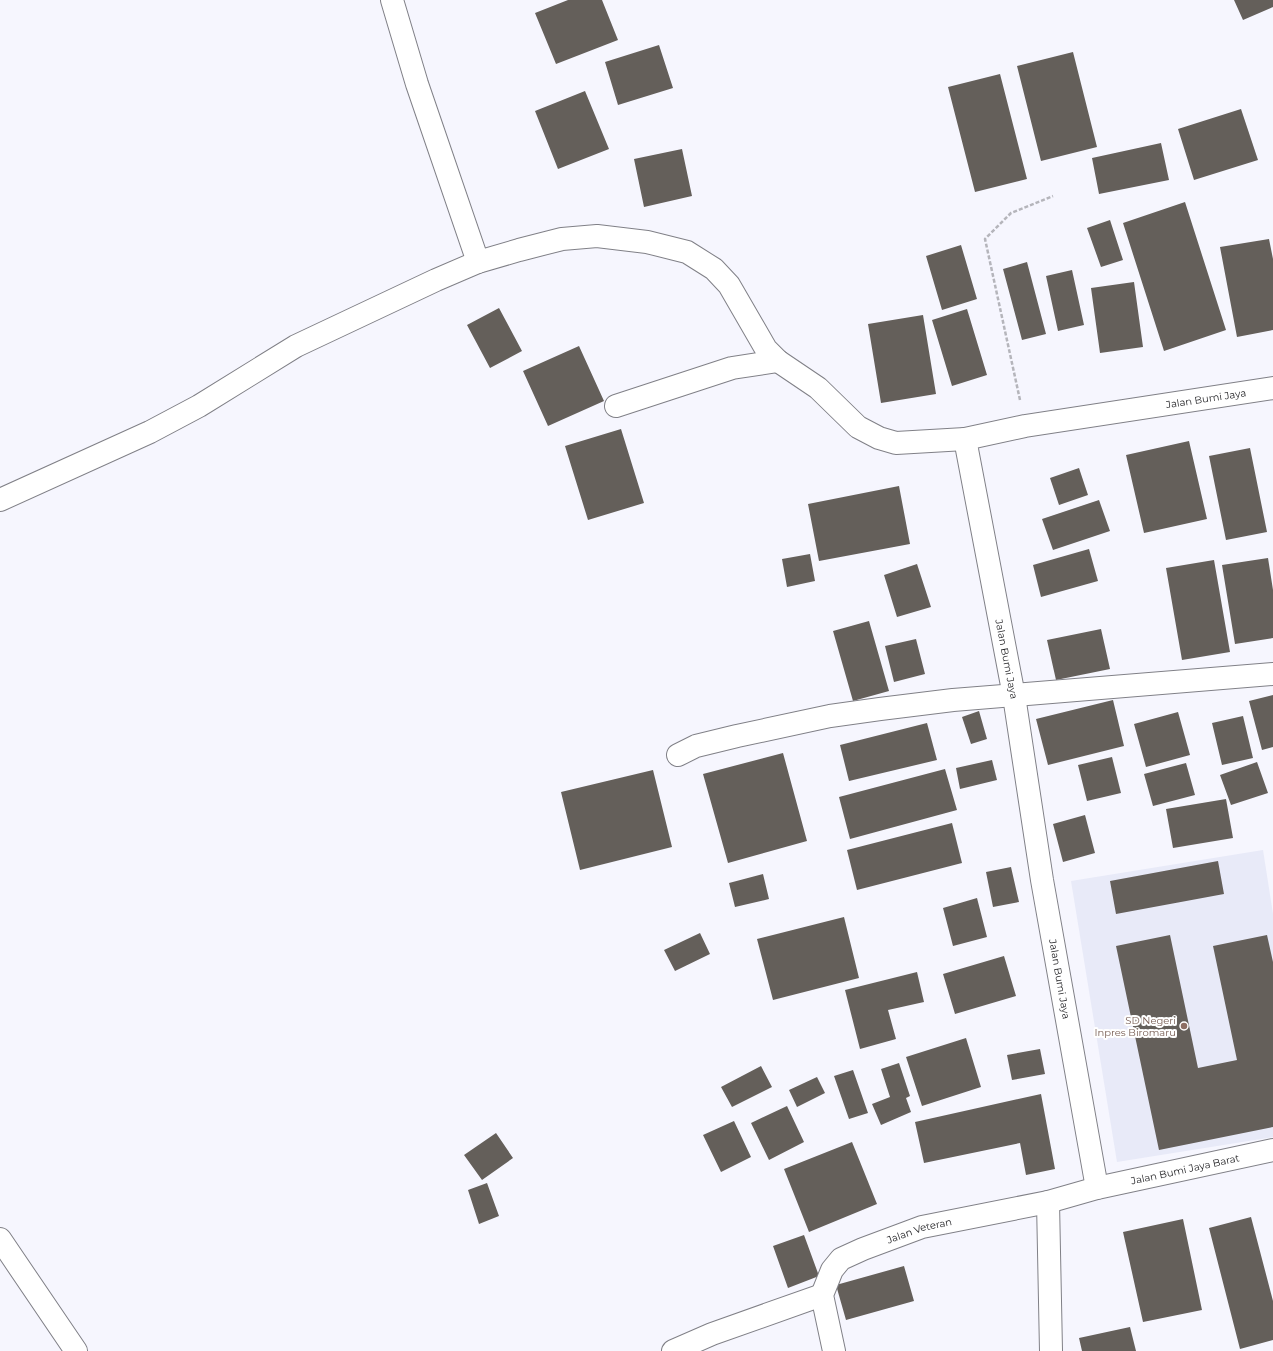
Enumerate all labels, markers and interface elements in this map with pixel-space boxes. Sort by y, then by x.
street label: Jalan Bumi Jaya [1164,386,1247,411]
street label: Jalan Bumi Jaya [992,617,1021,700]
street label: Jalan Bumi Jaya [1046,937,1073,1020]
place label: SD Negeri Inpres Biromaru [1094,1014,1176,1039]
marker: SD Negeri Inpres Biromaru [1179,1021,1189,1031]
street label: Jalan Bumi Jaya Barat [1129,1151,1241,1188]
street label: Jalan Veteran [884,1215,953,1247]

